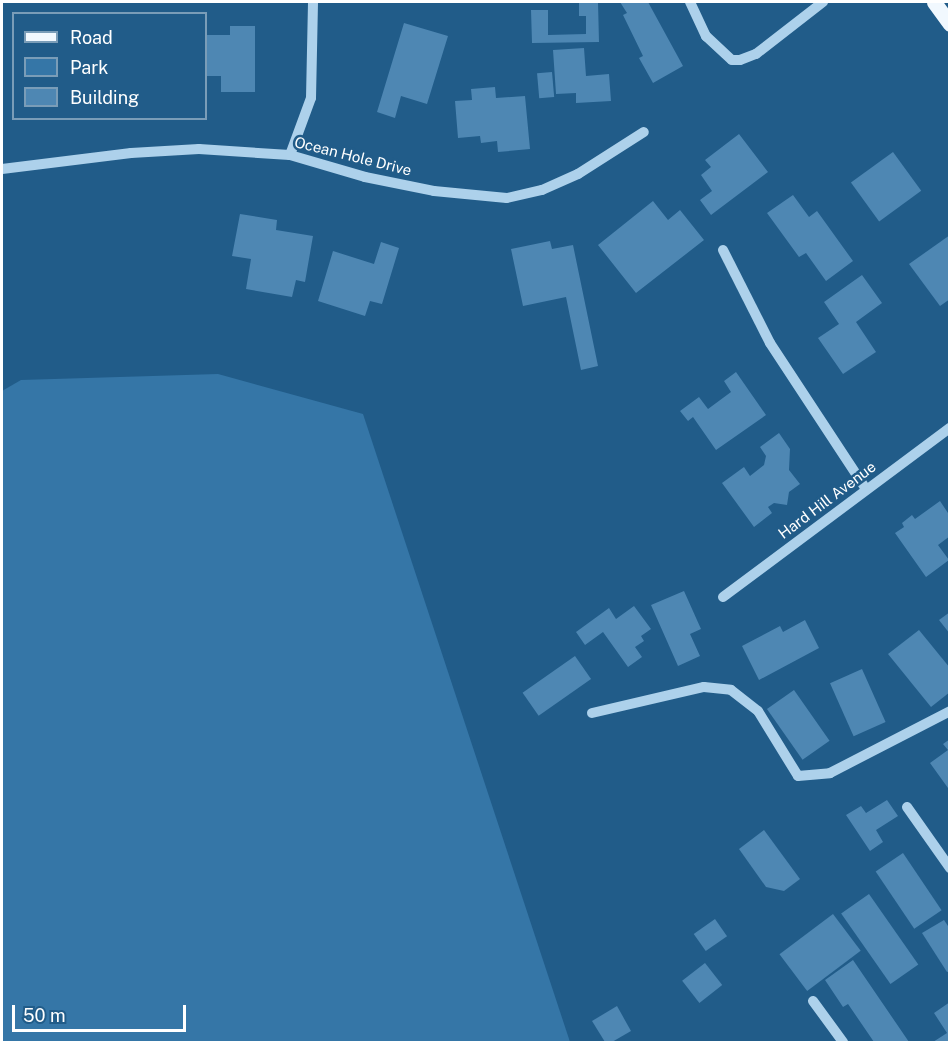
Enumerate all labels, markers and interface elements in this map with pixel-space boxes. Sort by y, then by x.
legend [12,12,207,120]
text: Road [70,27,113,48]
text: Park [70,57,108,78]
text: Building [70,87,139,108]
street label: Ocean Hole Drive [293,133,413,179]
street label: Hard Hill Avenue [775,457,879,543]
scale bar [15,993,189,1031]
text: 50 m [23,1005,66,1026]

